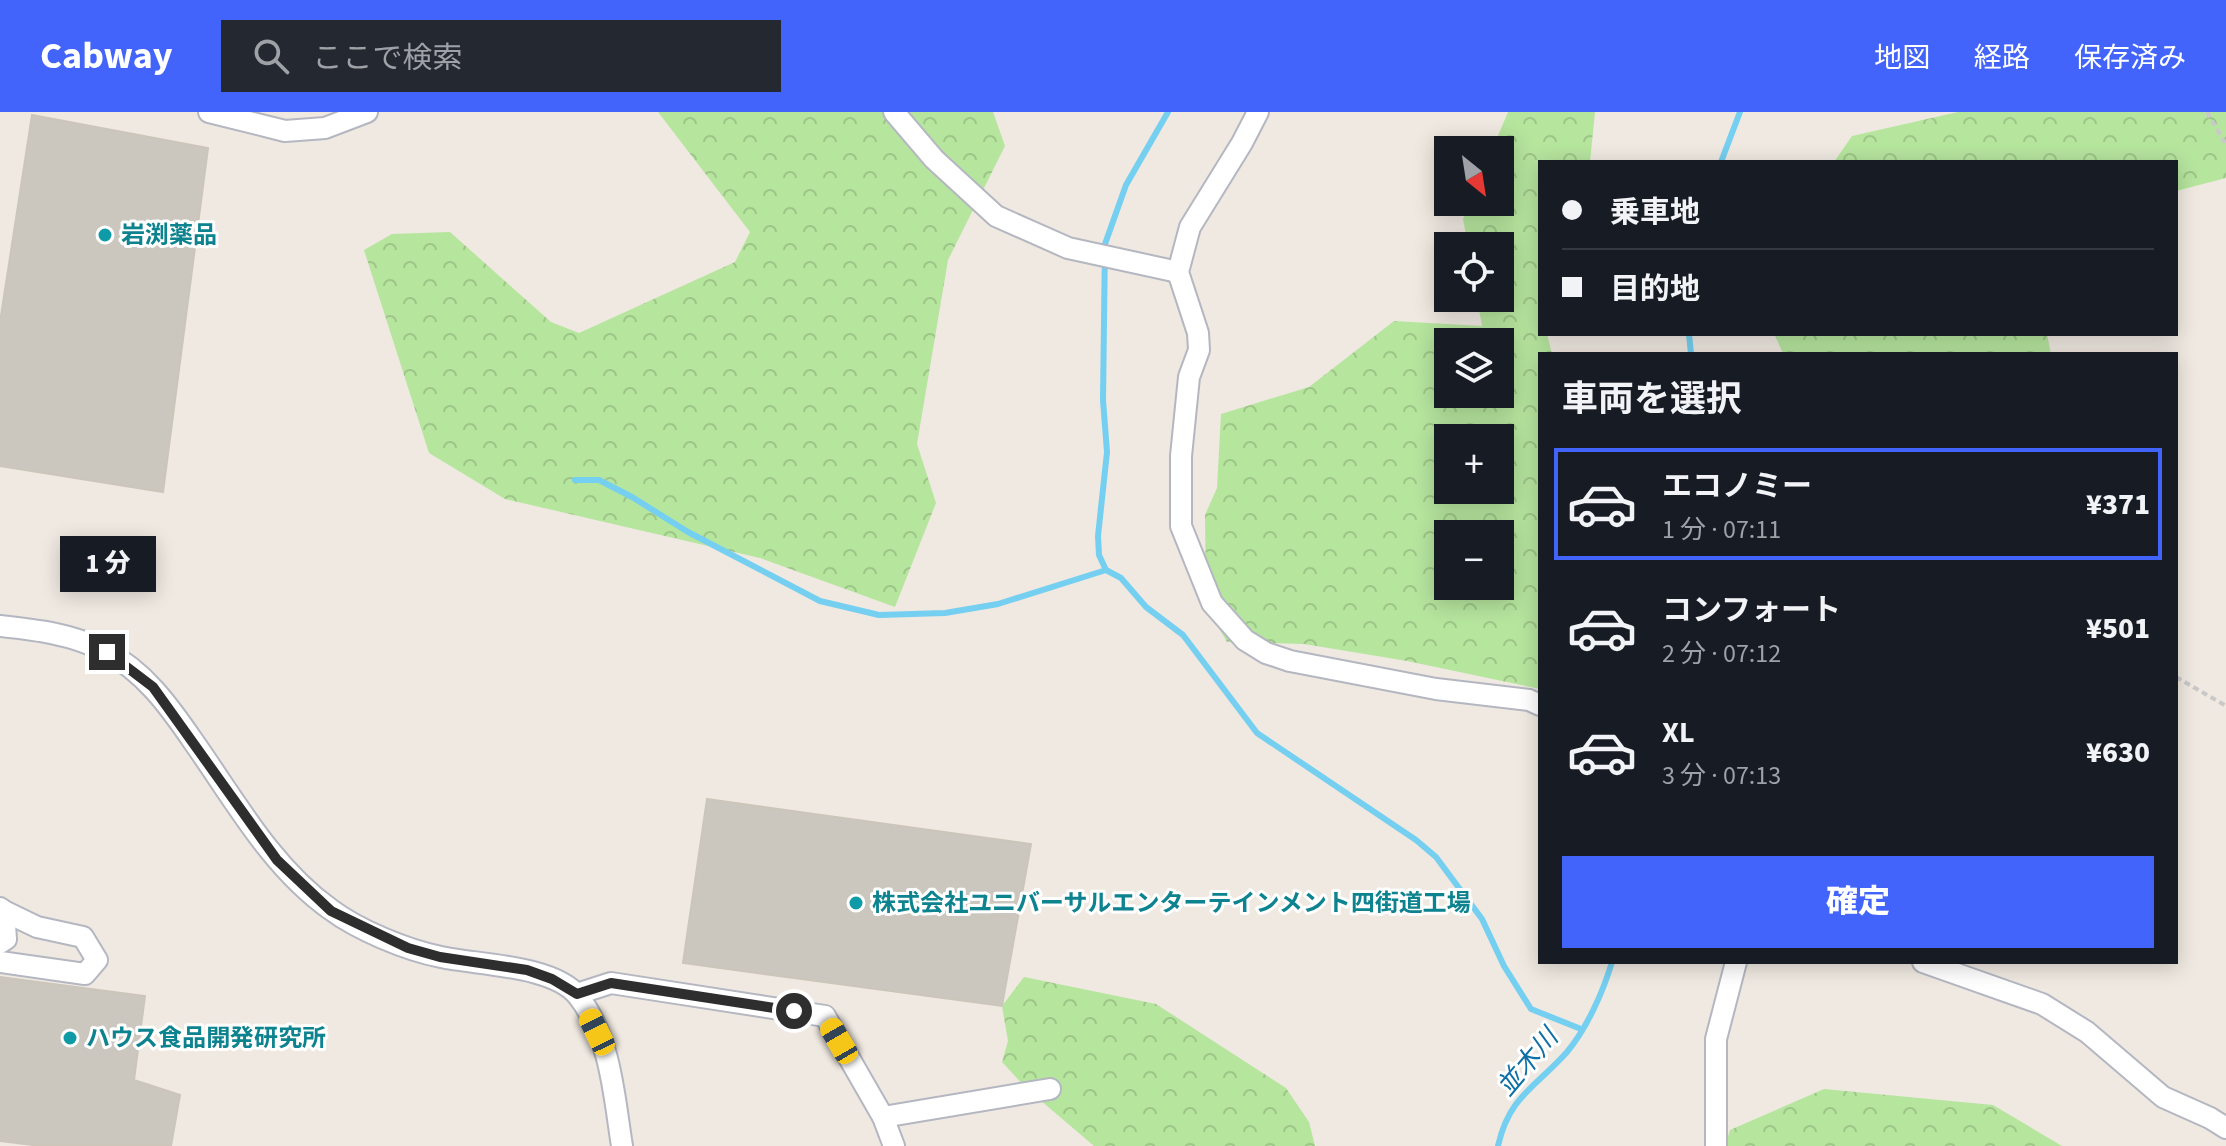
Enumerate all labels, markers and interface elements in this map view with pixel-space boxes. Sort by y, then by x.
search box [221,20,781,92]
text: Cabway [40,29,173,83]
icon: search [249,34,293,78]
text: ここで検索 [313,37,463,80]
text: 地図 [1874,38,1930,78]
text: 経路 [1974,38,2030,78]
text: 保存済み [2074,38,2186,78]
north arrow [1434,136,1514,216]
map controls [1434,136,1514,600]
text: 乗車地 [1610,191,1700,234]
place label: 岩渕薬品 [121,218,217,253]
marker: 岩渕薬品 [96,226,114,244]
button: locate [1434,232,1514,312]
text: 目的地 [1610,268,1700,311]
button: layers [1434,328,1514,408]
text: 車両を選択 [1562,374,1742,425]
button: + [1434,424,1514,504]
text: エコノミー [1662,465,1812,508]
icon: car [1566,468,1638,540]
text: ¥371 [2086,483,2150,526]
text: 1 分 · 07:11 [1662,511,1781,548]
button: − [1434,520,1514,600]
callout: 1 分 [59,536,155,592]
text: 1 分 [85,545,131,582]
text: コンフォート [1662,589,1841,632]
icon: car [1566,592,1638,664]
text: ¥501 [2086,607,2150,650]
route end [89,634,125,670]
text: 2 分 · 07:12 [1662,635,1781,672]
text: XL [1662,711,1695,754]
icon: car [1566,716,1638,788]
text: ¥630 [2086,731,2150,774]
text: 3 分 · 07:13 [1662,757,1781,794]
button: 確定 [1562,856,2154,948]
place label: 株式会社ユニバーサルエンターテインメント四街道工場 [872,886,1471,921]
marker: 株式会社ユニバーサルエンターテインメント四街道工場 [847,894,865,912]
route start [776,993,812,1029]
car [576,1005,618,1059]
car [817,1014,861,1068]
water label: 並木川 [1488,1018,1569,1104]
place label: ハウス食品開発研究所 [86,1021,326,1056]
marker: ハウス食品開発研究所 [61,1029,79,1047]

